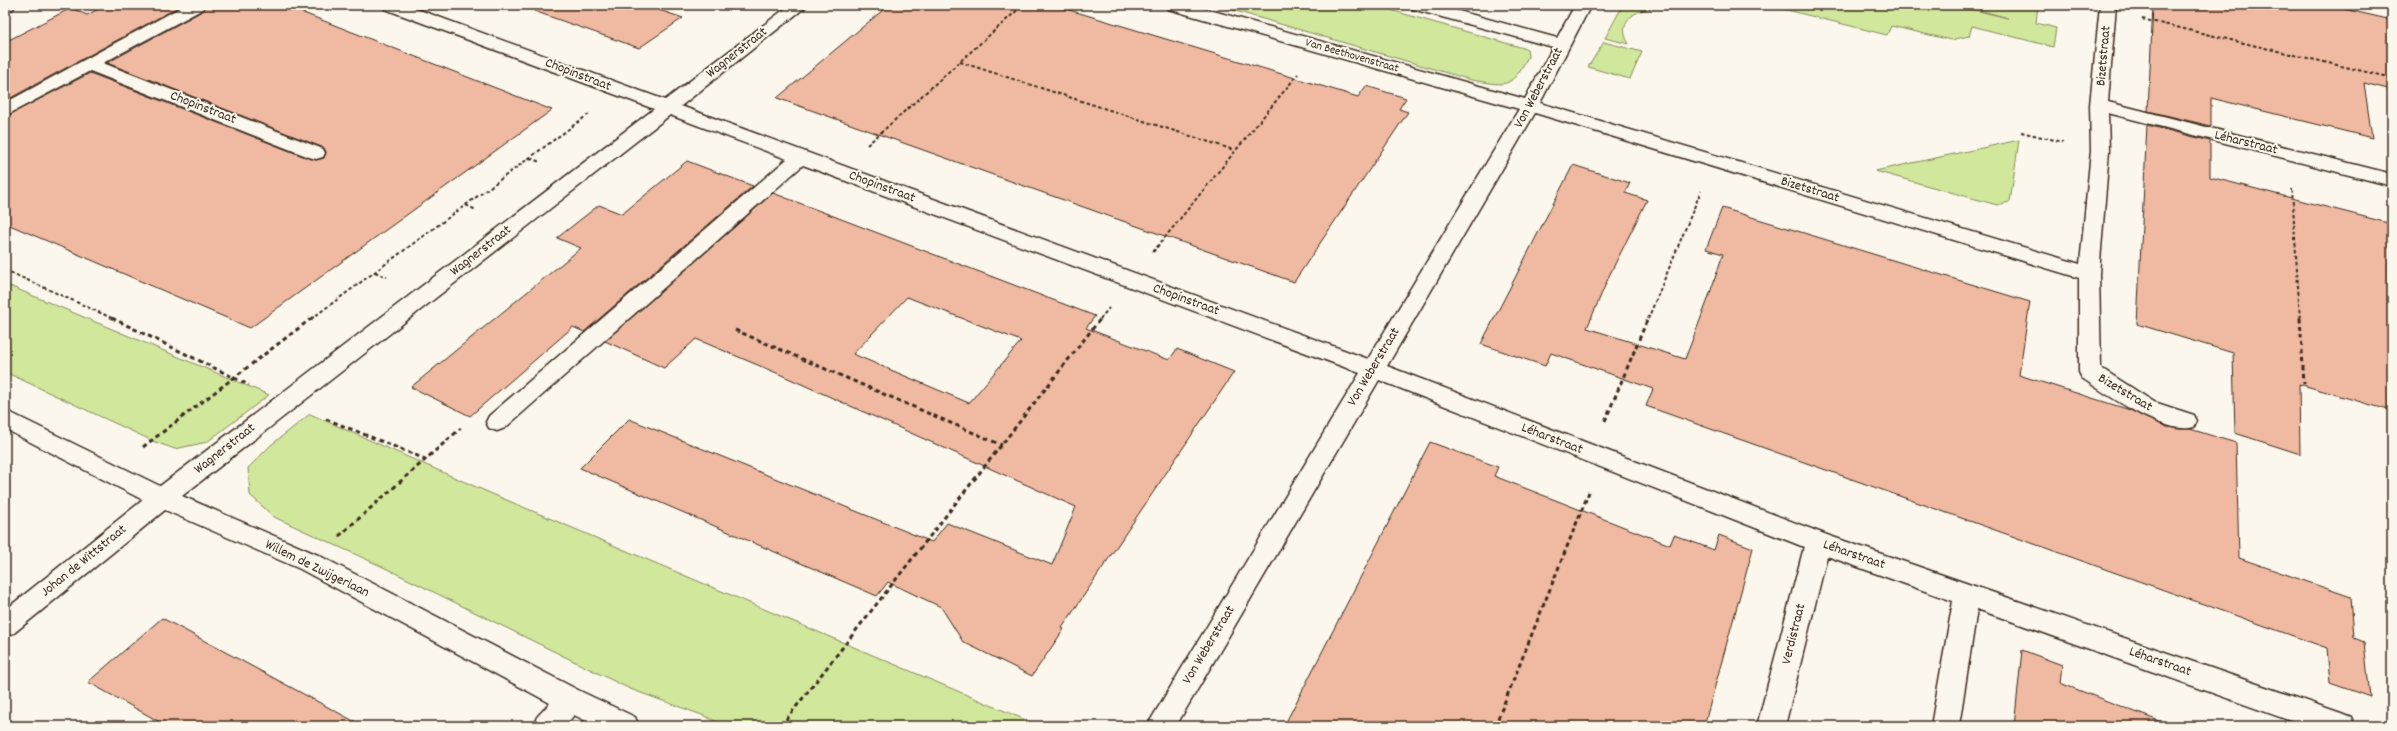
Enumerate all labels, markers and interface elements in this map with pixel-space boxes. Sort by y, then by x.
street label: Wagnerstraat [702,23,772,83]
street label: Bizetstraat [2091,25,2117,87]
street label: Van Beethovenstraat [1303,35,1401,78]
street label: Von Weberstraat [1509,44,1569,132]
street label: Chopinstraat [542,53,614,97]
street label: Chopinstraat [167,86,239,130]
street label: Léharstraat [2212,125,2280,161]
street label: Chopinstraat [846,166,918,208]
street label: Bizetstraat [1778,172,1842,208]
street label: Wagnerstraat [446,221,516,281]
street label: Chopinstraat [1150,279,1222,321]
street label: Von Weberstraat [1343,324,1405,410]
street label: Bizetstraat [2094,369,2156,417]
street label: Léharstraat [1518,418,1586,460]
street label: Wagnerstraat [190,419,260,479]
street label: Johan de Wittstraat [37,520,131,602]
street label: Willem de Zwijgerlaan [261,535,373,603]
street label: Léharstraat [1820,535,1888,575]
street label: Von Weberstraat [1178,602,1240,688]
street label: Verdistraat [1777,602,1811,666]
street label: Léharstraat [2126,642,2194,682]

